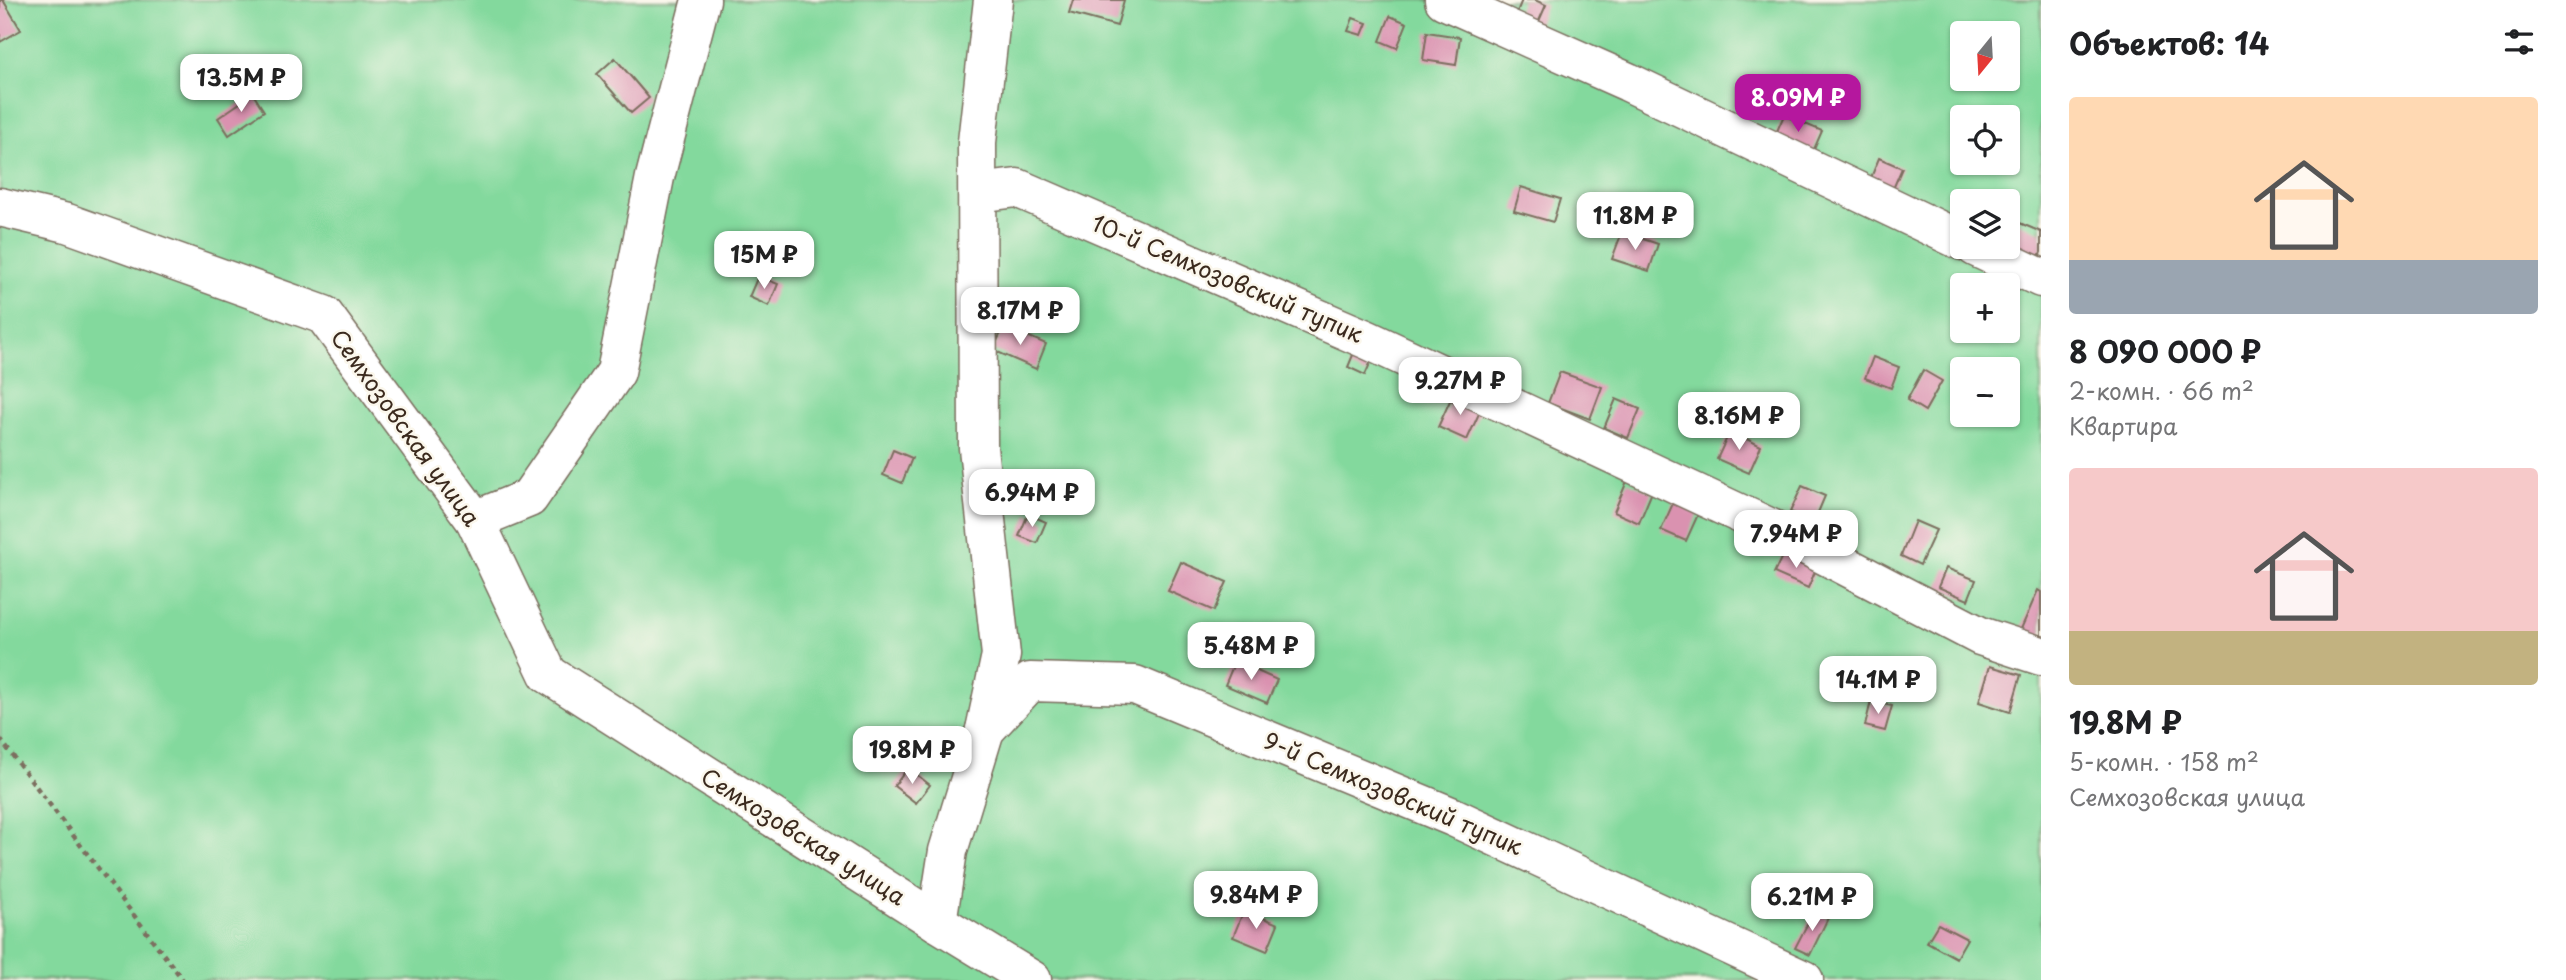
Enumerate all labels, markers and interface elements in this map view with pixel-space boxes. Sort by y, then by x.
text: Объектов: 14 [2069,20,2269,65]
north arrow [1950,21,2020,91]
map controls [1950,21,2020,427]
icon: filters [2500,23,2538,61]
pin: 13.5M ₽ [176,54,306,114]
text: 13.5M ₽ [196,59,286,94]
pin: 8.09M ₽ [1733,74,1863,134]
text: 8.09M ₽ [1751,79,1845,114]
button: locate [1950,105,2020,175]
icon: home [2241,142,2367,268]
button: layers [1950,189,2020,259]
pin: 11.8M ₽ [1570,192,1700,252]
text: 11.8M ₽ [1593,197,1677,232]
street label: 10-й Семхозовский тупик [1086,204,1369,351]
pin: 15M ₽ [715,232,813,291]
text: 15M ₽ [730,236,798,271]
button: + [1950,273,2020,343]
pin: 8.17M ₽ [955,288,1085,347]
text: 8.17M ₽ [977,292,1063,327]
street label: Семхозовская улица [323,321,490,533]
text: 8 090 000 ₽ [2069,328,2261,373]
button: − [1950,357,2020,427]
pin: 9.27M ₽ [1395,358,1525,417]
text: 9.27M ₽ [1415,362,1505,397]
text: 2-комн. · 66 m² [2069,373,2254,408]
pin: 8.16M ₽ [1674,392,1804,452]
text: 8.16M ₽ [1694,397,1784,432]
text: Квартира [2069,408,2177,443]
pin: 6.94M ₽ [967,470,1097,529]
text: 6.94M ₽ [985,474,1079,509]
pin: 7.94M ₽ [1731,510,1861,570]
icon: home [2241,513,2367,639]
text: 7.94M ₽ [1750,515,1842,550]
pin: 5.48M ₽ [1186,622,1316,682]
text: 5.48M ₽ [1204,627,1298,662]
pin: 14.1M ₽ [1813,656,1943,716]
text: 14.1M ₽ [1835,661,1921,696]
text: 19.8M ₽ [2069,699,2182,744]
street label: 9-й Семхозовский тупик [1259,722,1529,863]
pin: 19.8M ₽ [847,726,977,786]
text: 19.8M ₽ [869,731,955,766]
text: 5-комн. · 158 m² [2069,744,2259,779]
street label: Семхозовская улица [694,758,914,913]
text: Семхозовская улица [2069,779,2305,814]
pin: 9.84M ₽ [1191,872,1321,931]
pin: 6.21M ₽ [1747,874,1877,933]
text: 9.84M ₽ [1210,876,1302,911]
text: 6.21M ₽ [1767,878,1857,913]

